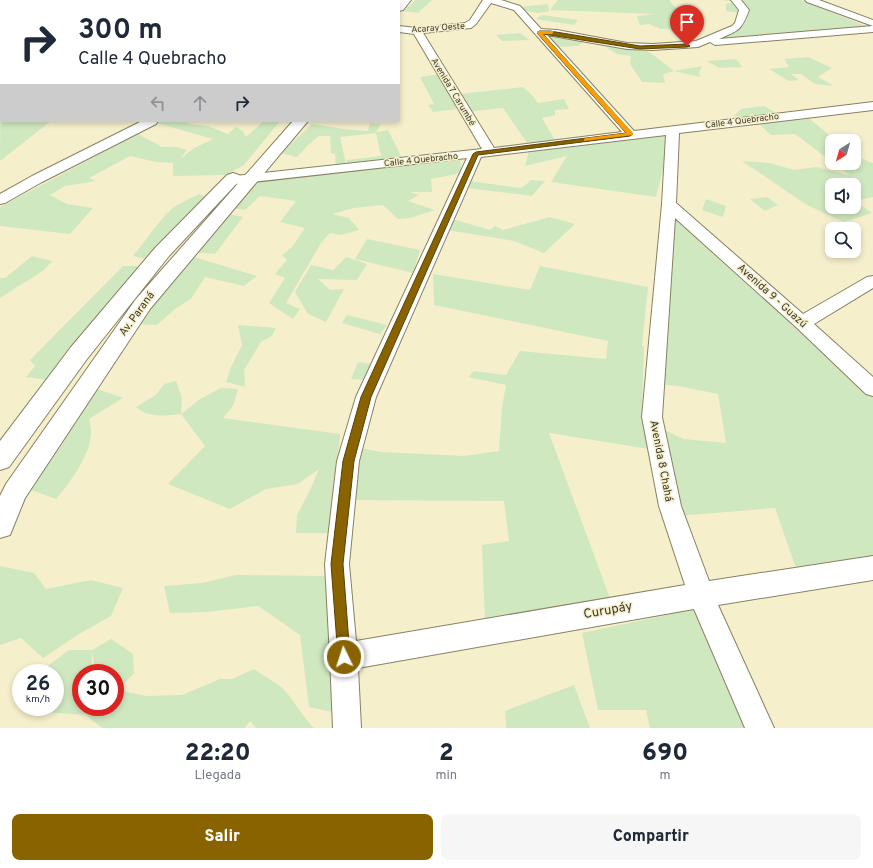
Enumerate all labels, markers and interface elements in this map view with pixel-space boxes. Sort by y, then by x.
pin [670,5,704,46]
icon: arrive [676,11,698,33]
text: 300 m [78,13,163,49]
icon: right [12,16,64,68]
street label: Acaray Oeste [411,21,465,35]
text: Calle 4 Quebracho [78,48,227,71]
street label: Avenida 7 Carumbé [428,56,478,128]
icon: left [147,92,169,114]
icon: ahead [189,92,211,114]
icon: right [231,92,253,114]
street label: Calle 4 Quebracho [704,111,780,131]
north arrow [825,134,861,170]
map controls [825,134,861,258]
street label: Calle 4 Quebracho [383,151,459,169]
button: sound [825,178,861,214]
button: search [825,222,861,258]
street label: Avenida 9 - Guazú [734,261,810,331]
street label: Av. Paraná [116,289,158,339]
street label: Avenida 8 Chahá [646,419,676,503]
street label: Curupa´y [582,599,634,623]
position arrow [323,636,365,678]
speed limit sign: 30 [72,664,124,716]
text: 26 [26,672,50,698]
text: km/h [26,693,50,706]
text: 22:20 [185,739,251,769]
text: 2 [439,739,454,769]
text: 690 [642,739,688,769]
text: Llegada [195,768,241,784]
text: min [436,768,457,784]
text: m [660,768,671,784]
button: Salir [12,814,433,860]
button: Compartir [441,814,861,860]

